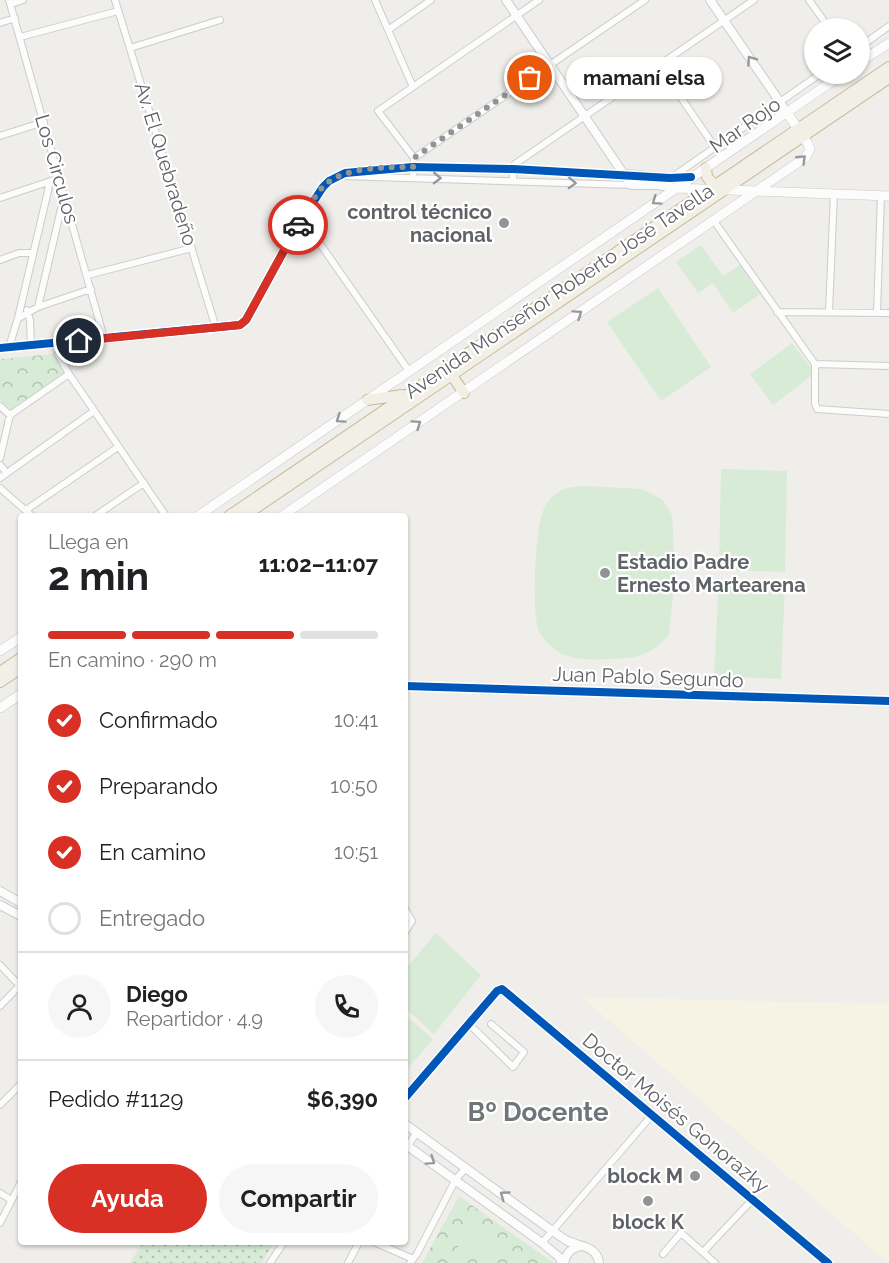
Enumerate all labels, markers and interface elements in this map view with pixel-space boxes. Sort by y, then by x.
map controls [804,18,870,84]
button: layers [804,18,870,84]
pin [504,52,555,103]
one-way arrow [747,56,758,67]
callout: mamaní elsa [566,57,722,99]
icon: bag [513,61,546,94]
text: mamaní elsa [583,66,705,90]
street label: Av. El Quebradeño [130,79,202,249]
street label: Mar Rojo [705,92,785,158]
street label: Los Circulos [30,112,84,226]
one-way arrow [795,155,805,166]
one-way arrow [432,172,441,185]
one-way arrow [567,177,576,190]
street label: Avenida Monseñor Roberto José Tavella [400,178,718,404]
one-way arrow [651,194,662,205]
courier [268,195,328,255]
place label: control técnico nacional [347,200,493,247]
icon: car [282,209,315,242]
marker: control técnico nacional [497,216,511,230]
one-way arrow [571,310,582,321]
pin [53,315,104,366]
icon: home [62,324,95,357]
one-way arrow [335,412,346,423]
one-way arrow [410,420,421,431]
text: Llega en [48,530,129,554]
place label: Estadio Padre Ernesto Martearena [617,550,806,597]
text: 11:02–11:07 [259,551,378,577]
text: 2 min [48,553,149,599]
marker: Estadio Padre Ernesto Martearena [598,566,612,580]
text: En camino · 290 m [48,648,217,672]
street label: Juan Pablo Segundo [552,662,744,692]
icon: check [48,704,81,737]
text: Confirmado [99,707,218,733]
text: 10:41 [334,708,378,732]
icon: check [48,770,81,803]
text: Preparando [99,773,218,799]
text: 10:50 [330,774,378,798]
icon: check [48,836,81,869]
text: En camino [99,839,206,865]
text: 10:51 [334,840,378,864]
text: Entregado [99,905,205,931]
button: person [48,975,111,1038]
button: phone [315,975,378,1038]
text: Diego [126,981,188,1007]
text: Repartidor · 4.9 [126,1007,263,1031]
street label: Doctor Moisés Gonorazky [578,1028,774,1198]
text: Pedido #1129 [48,1086,183,1112]
text: $6,390 [307,1086,378,1112]
district label: Bº Docente [468,1097,609,1127]
one-way arrow [424,1154,435,1165]
button: Ayuda [48,1164,207,1233]
button: Compartir [219,1164,378,1233]
place label: block M [607,1164,683,1188]
marker: block M [688,1169,702,1183]
one-way arrow [499,1192,510,1203]
marker: block K [641,1194,655,1208]
place label: block K [612,1210,684,1234]

